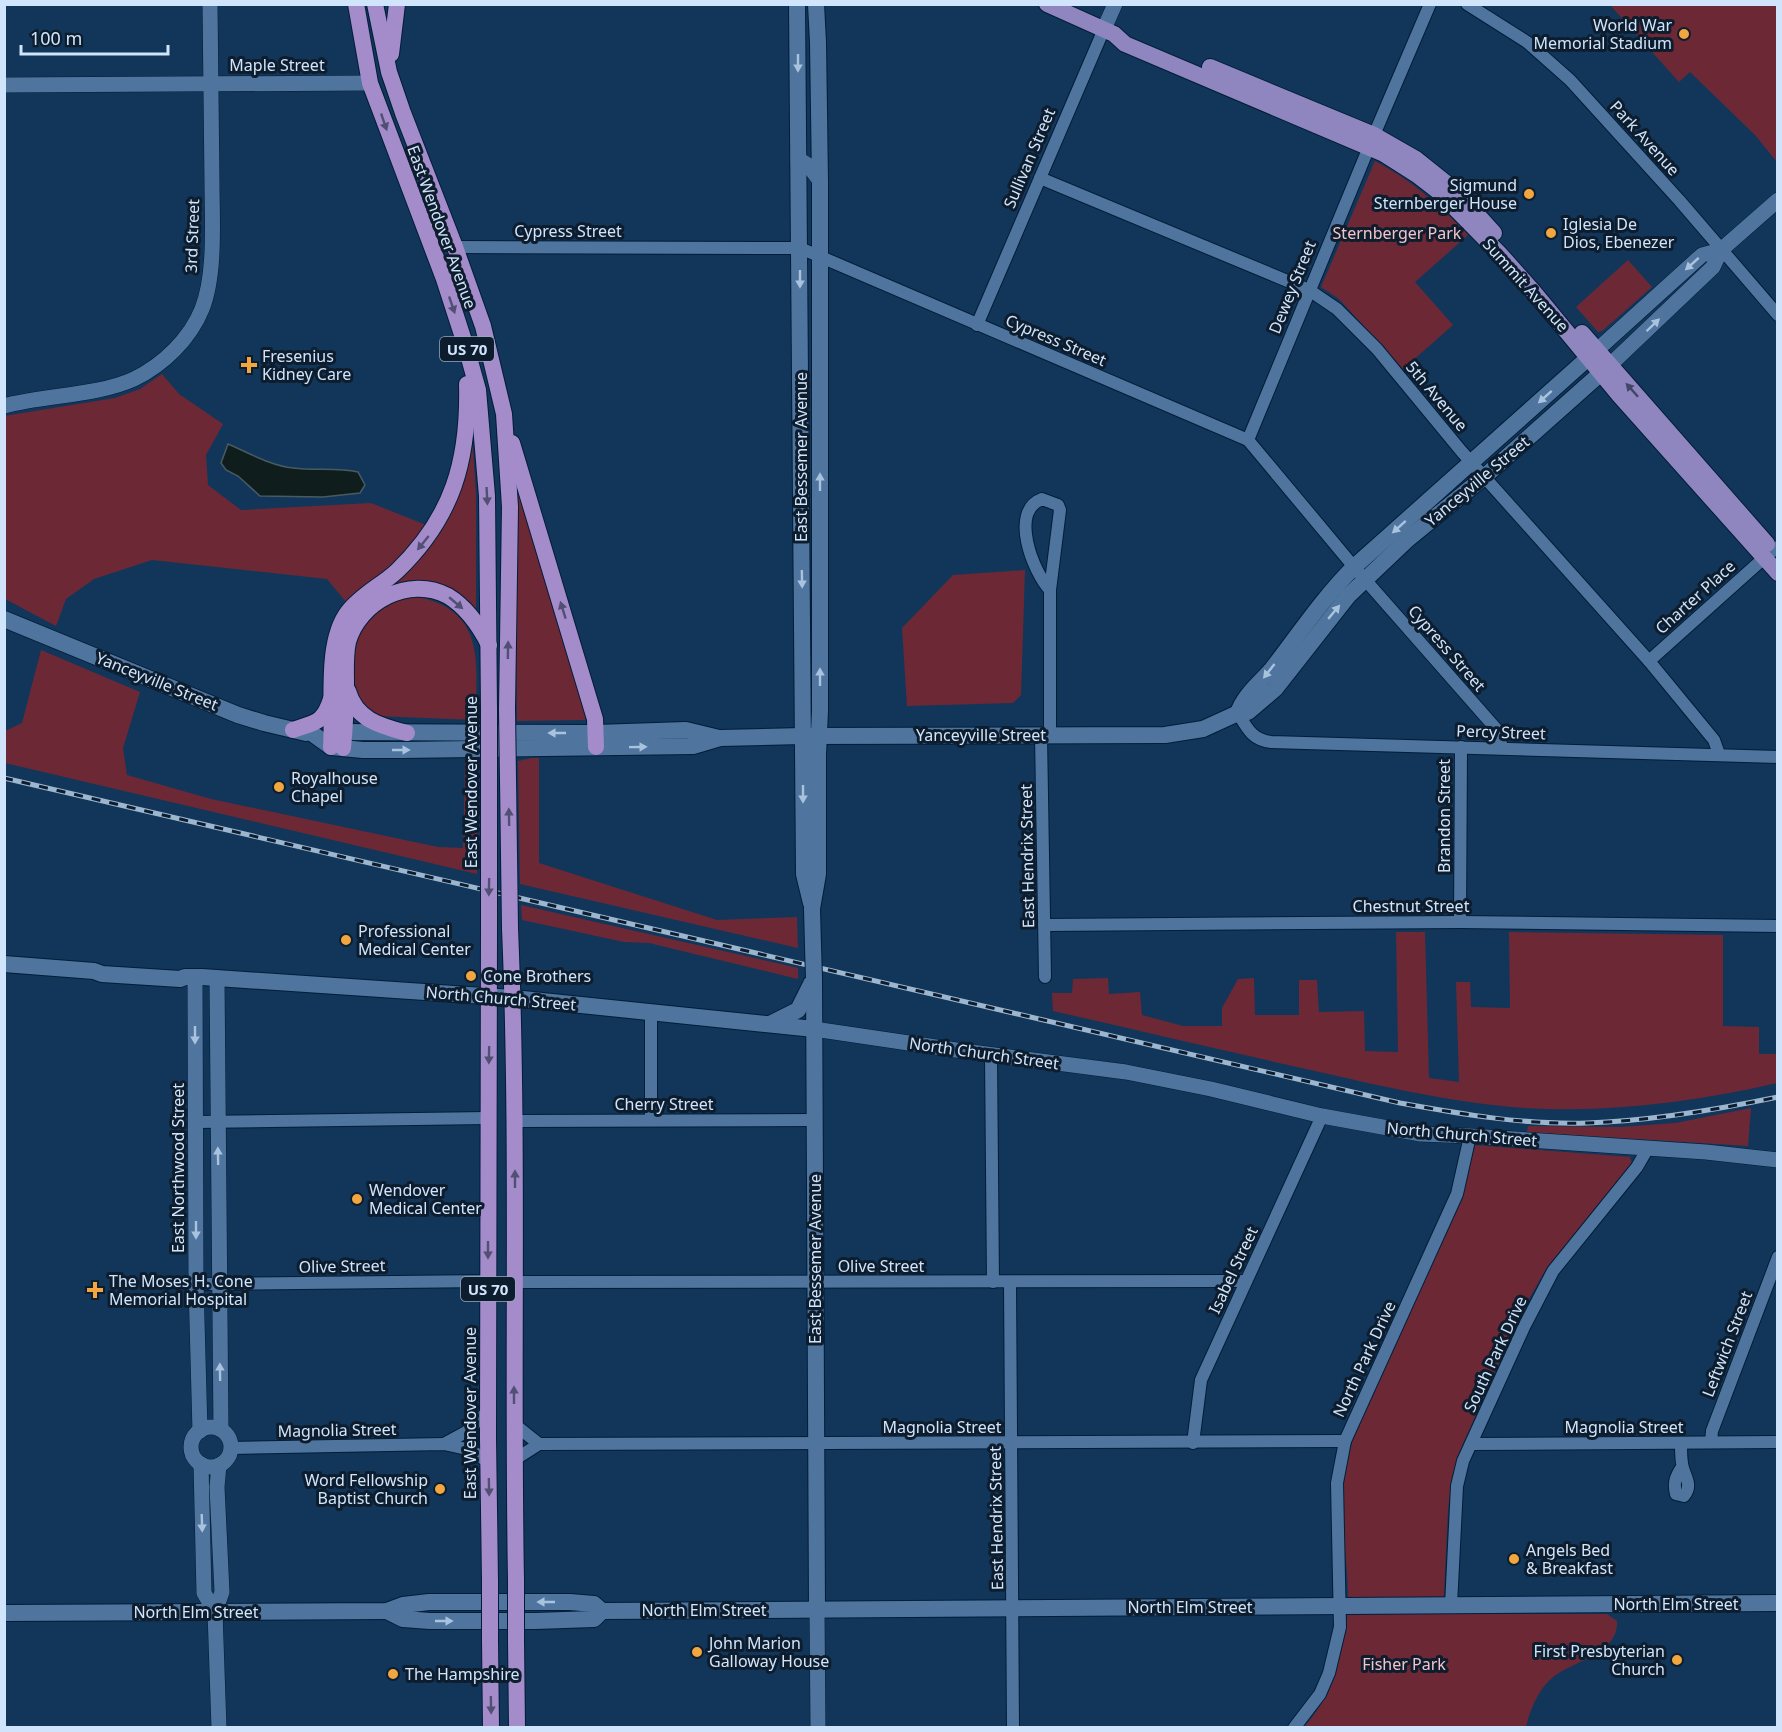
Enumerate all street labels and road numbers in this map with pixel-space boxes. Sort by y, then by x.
street label: Maple Street [229,54,325,76]
street label: Park Avenue [1605,96,1685,180]
street label: Sullivan Street [998,104,1060,211]
street label: East Wendover Avenue [402,142,482,312]
street label: 3rd Street [180,198,204,273]
street label: Cypress Street [514,220,622,242]
street label: Summit Avenue [1478,233,1574,337]
street label: Dewey Street [1263,237,1321,337]
street label: Cypress Street [1002,309,1110,371]
road number: US 70 [440,337,494,361]
street label: 5th Avenue [1401,356,1473,436]
street label: East Bessemer Avenue [790,372,812,542]
street label: Yanceyville Street [1420,431,1534,531]
street label: Charter Place [1650,555,1740,639]
street label: Cypress Street [1403,600,1491,696]
street label: Yanceyville Street [93,646,222,716]
street label: East Wendover Avenue [460,696,482,868]
street label: Percy Street [1456,719,1546,745]
street label: Yanceyville Street [916,724,1046,746]
street label: Brandon Street [1433,759,1455,873]
street label: East Hendrix Street [1015,784,1039,928]
street label: Chestnut Street [1353,895,1470,917]
street label: North Church Street [425,980,577,1016]
street label: North Church Street [908,1032,1060,1074]
street label: East Northwood Street [167,1083,189,1253]
street label: Cherry Street [614,1093,714,1115]
street label: North Church Street [1386,1116,1538,1152]
street label: East Bessemer Avenue [804,1174,826,1344]
street label: Isabel Street [1203,1223,1263,1317]
street label: Olive Street [298,1254,386,1278]
street label: Olive Street [838,1255,925,1277]
road number: US 70 [461,1277,515,1301]
street label: Leftwich Street [1697,1288,1757,1400]
street label: South Park Drive [1458,1292,1532,1416]
street label: North Park Drive [1327,1297,1401,1421]
street label: East Wendover Avenue [459,1327,481,1499]
street label: Magnolia Street [883,1416,1002,1438]
street label: Magnolia Street [1565,1416,1684,1438]
street label: Magnolia Street [277,1418,397,1442]
street label: East Hendrix Street [984,1446,1008,1590]
street label: North Elm Street [1613,1593,1739,1615]
street label: North Elm Street [1127,1596,1253,1618]
street label: North Elm Street [641,1599,767,1621]
street label: North Elm Street [133,1601,259,1623]

